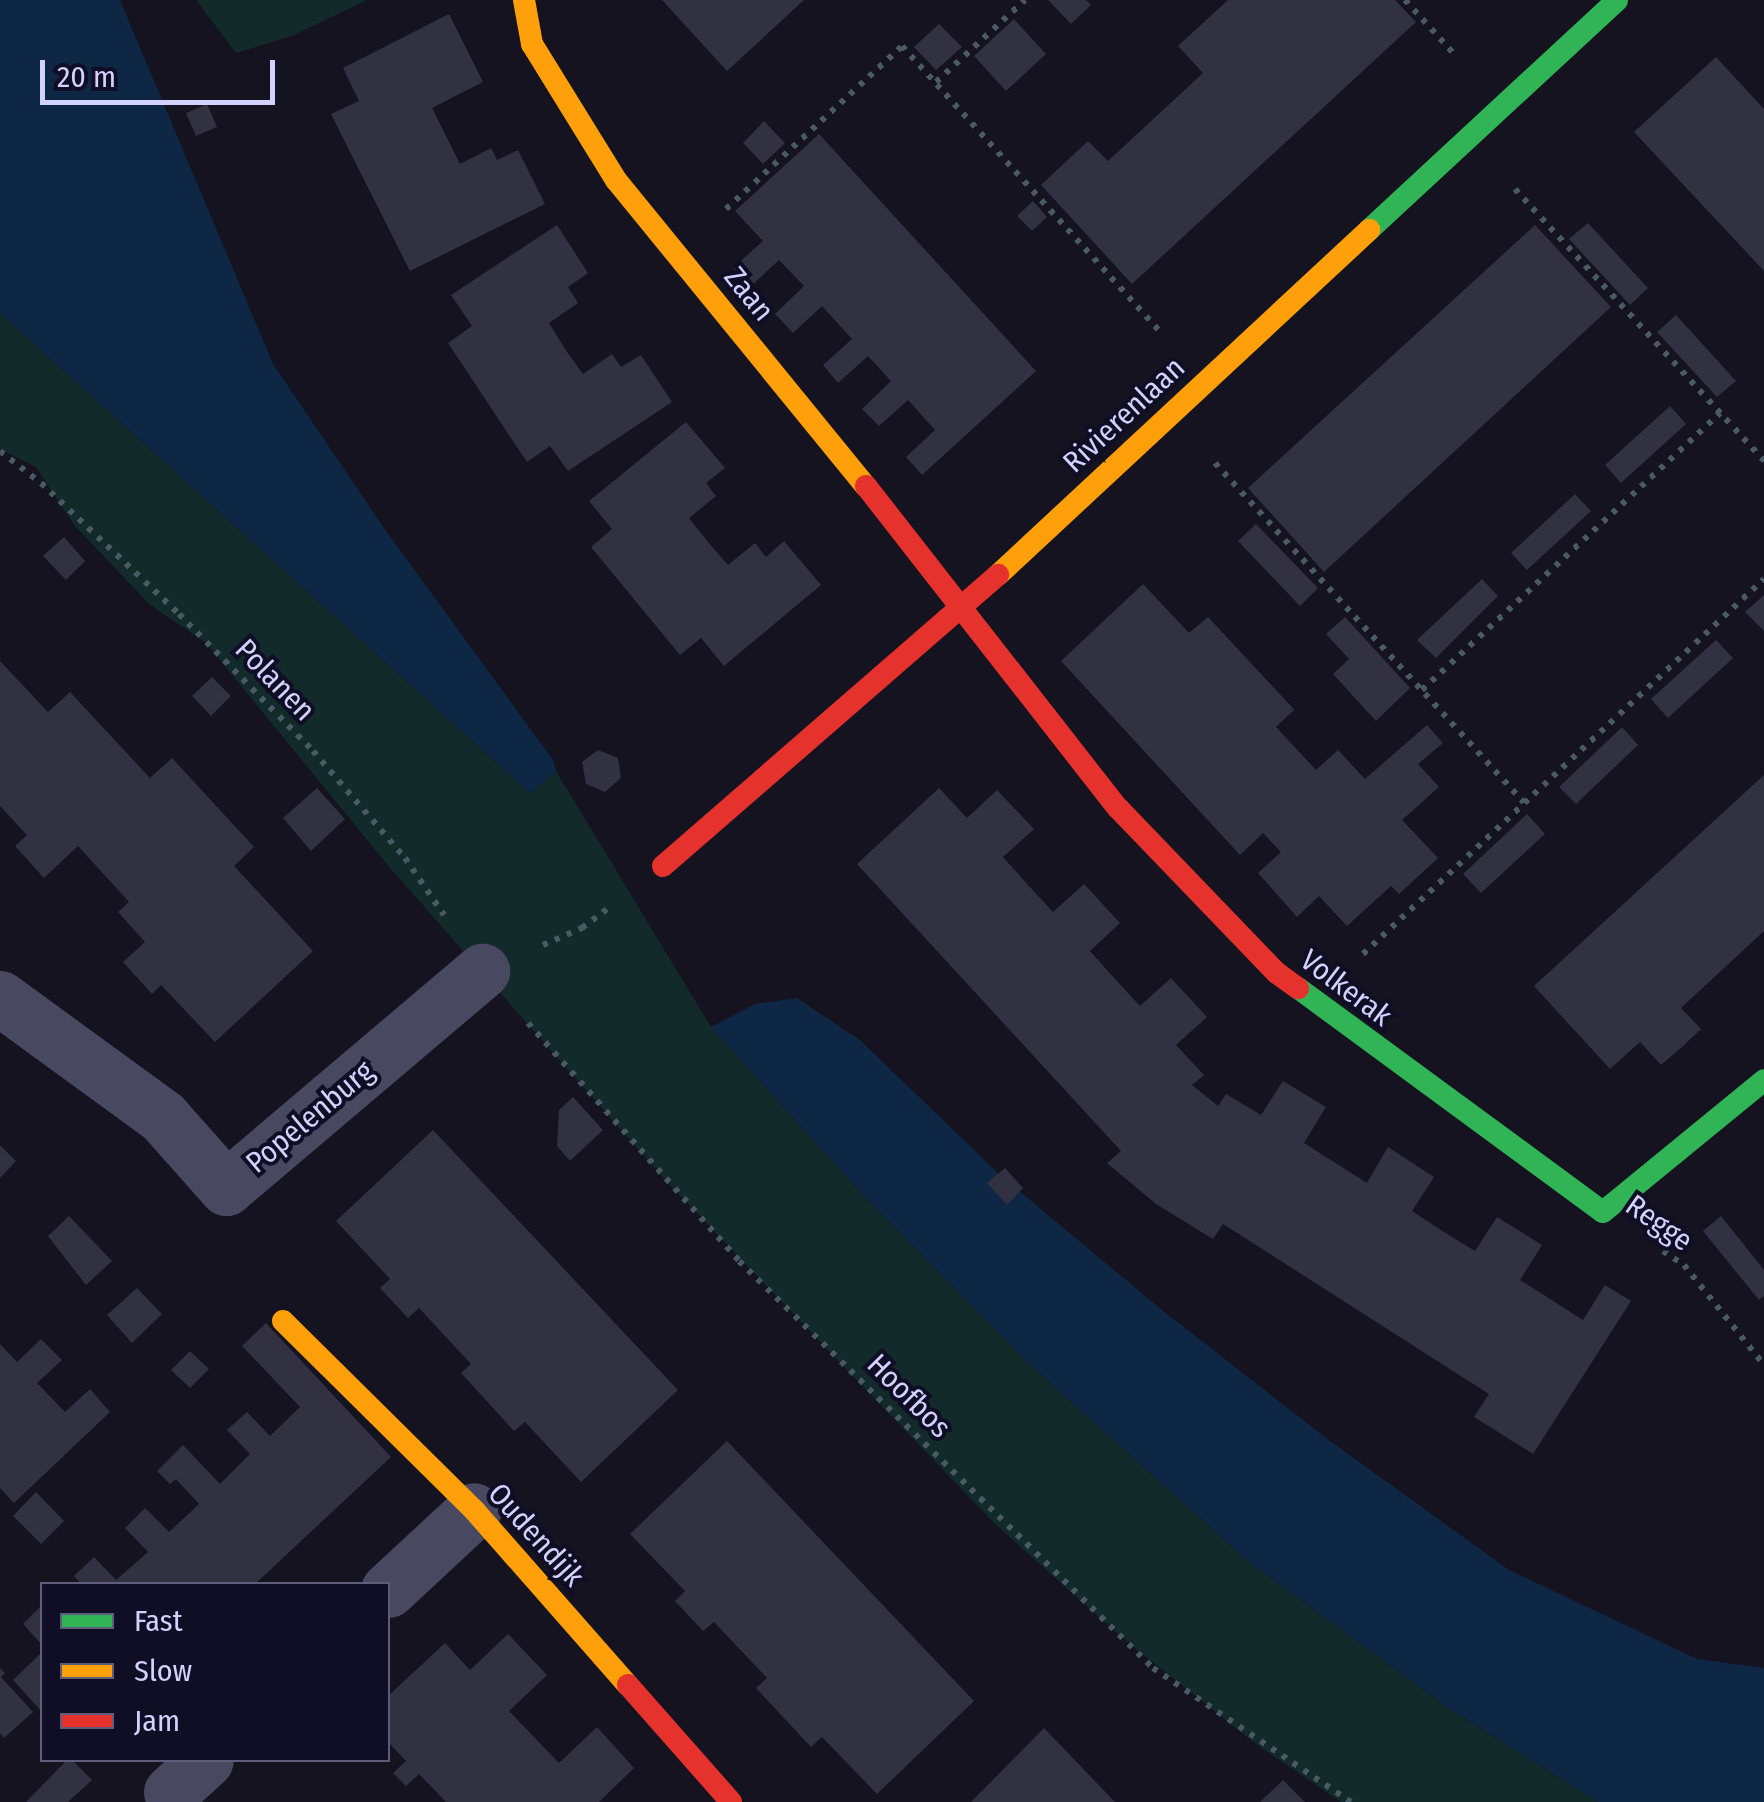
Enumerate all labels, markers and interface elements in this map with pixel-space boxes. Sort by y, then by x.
scale bar [45,40,280,102]
text: 20 m [57,59,116,95]
street label: Zaan [717,260,781,328]
street label: Rivierenlaan [1056,350,1192,480]
street label: Polanen [227,632,323,728]
street label: Volkerak [1293,942,1399,1034]
street label: Popelenburg [239,1053,381,1181]
street label: Regge [1619,1187,1699,1259]
street label: Hoofbos [860,1347,958,1445]
street label: Oudendijk [480,1476,592,1594]
legend [40,1582,390,1762]
text: Fast [134,1603,182,1639]
text: Slow [134,1653,192,1689]
text: Jam [134,1703,180,1739]

